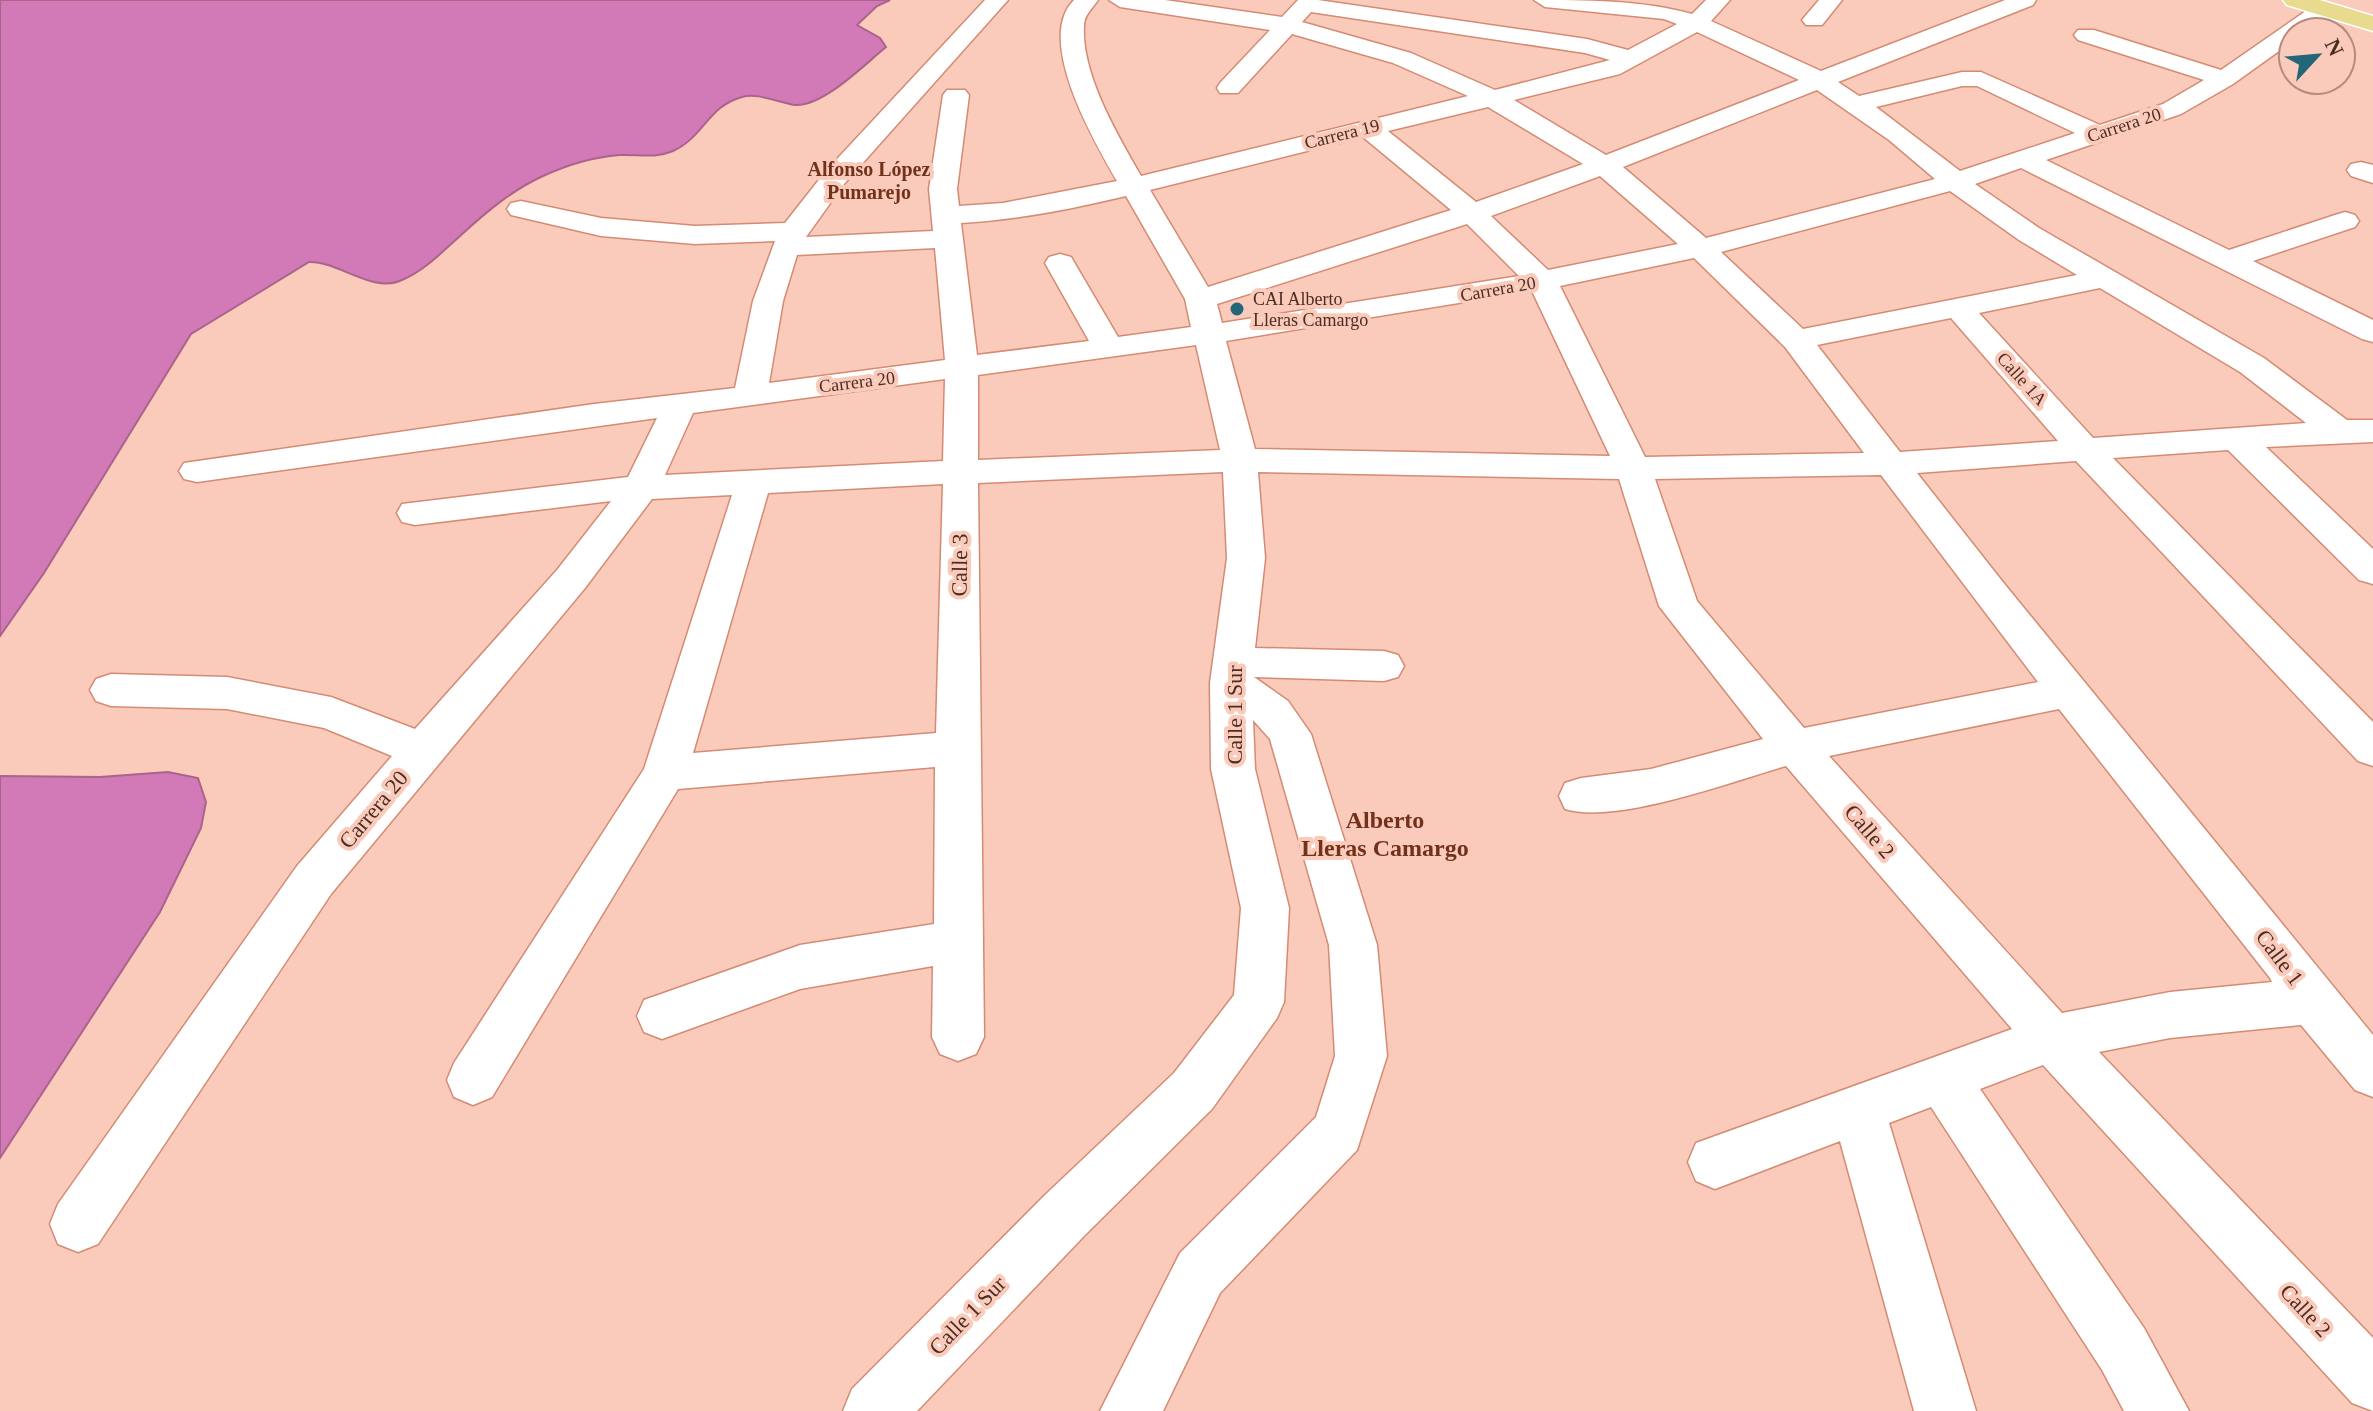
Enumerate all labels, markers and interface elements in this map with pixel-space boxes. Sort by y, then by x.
north arrow [2277,16,2357,96]
text: N [2320,35,2349,60]
street label: Carrera 20 [2085,104,2163,146]
street label: Carrera 19 [1302,115,1382,153]
district label: Alfonso López Pumarejo [808,158,931,204]
street label: Carrera 20 [1459,273,1537,305]
place label: CAI Alberto Lleras Camargo [1253,289,1368,330]
marker: CAI Alberto Lleras Camargo [1228,300,1246,318]
street label: Calle 1A [1993,348,2051,410]
street label: Carrera 20 [818,367,896,397]
street label: Calle 3 [946,533,973,597]
street label: Calle 1 Sur [1222,665,1247,765]
street label: Carrera 20 [334,765,413,853]
street label: Calle 2 [1840,799,1900,863]
district label: Alberto Lleras Camargo [1301,807,1469,861]
street label: Calle 1 [2251,925,2309,990]
street label: Calle 1 Sur [924,1271,1011,1360]
street label: Calle 2 [2275,1279,2336,1342]

